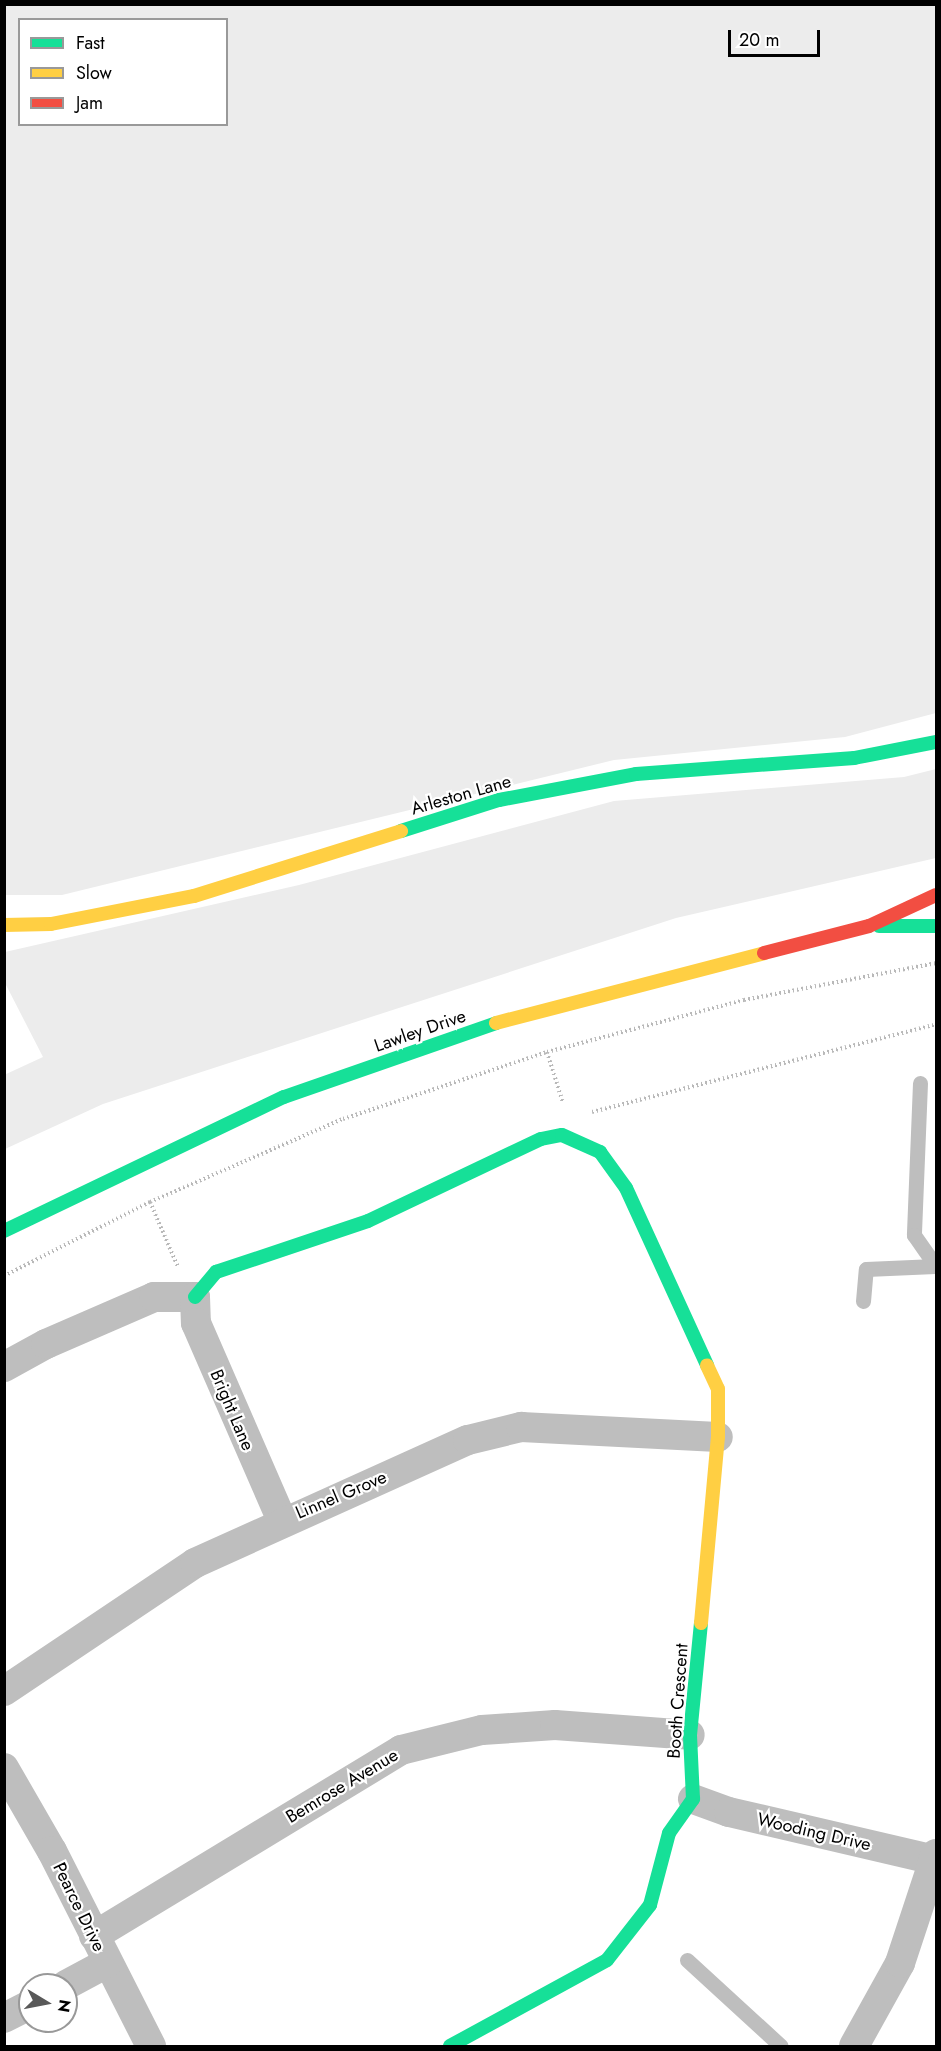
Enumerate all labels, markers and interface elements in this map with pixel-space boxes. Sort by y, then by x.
legend [18,18,228,126]
scale bar [731,18,822,56]
text: 20 m [739,27,779,53]
text: Fast [76,30,105,56]
text: Slow [76,60,112,86]
text: Jam [76,90,103,116]
street label: Arleston Lane [408,770,514,820]
street label: Lawley Drive [371,1005,469,1057]
street label: Bright Lane [205,1366,259,1454]
street label: Linnel Grove [292,1466,390,1524]
street label: Booth Crescent [663,1643,693,1759]
street label: Bemrose Avenue [282,1744,402,1828]
street label: Wooding Drive [755,1808,873,1856]
street label: Pearce Drive [48,1859,110,1955]
north arrow [18,1973,78,2033]
text: N [52,1998,77,2014]

